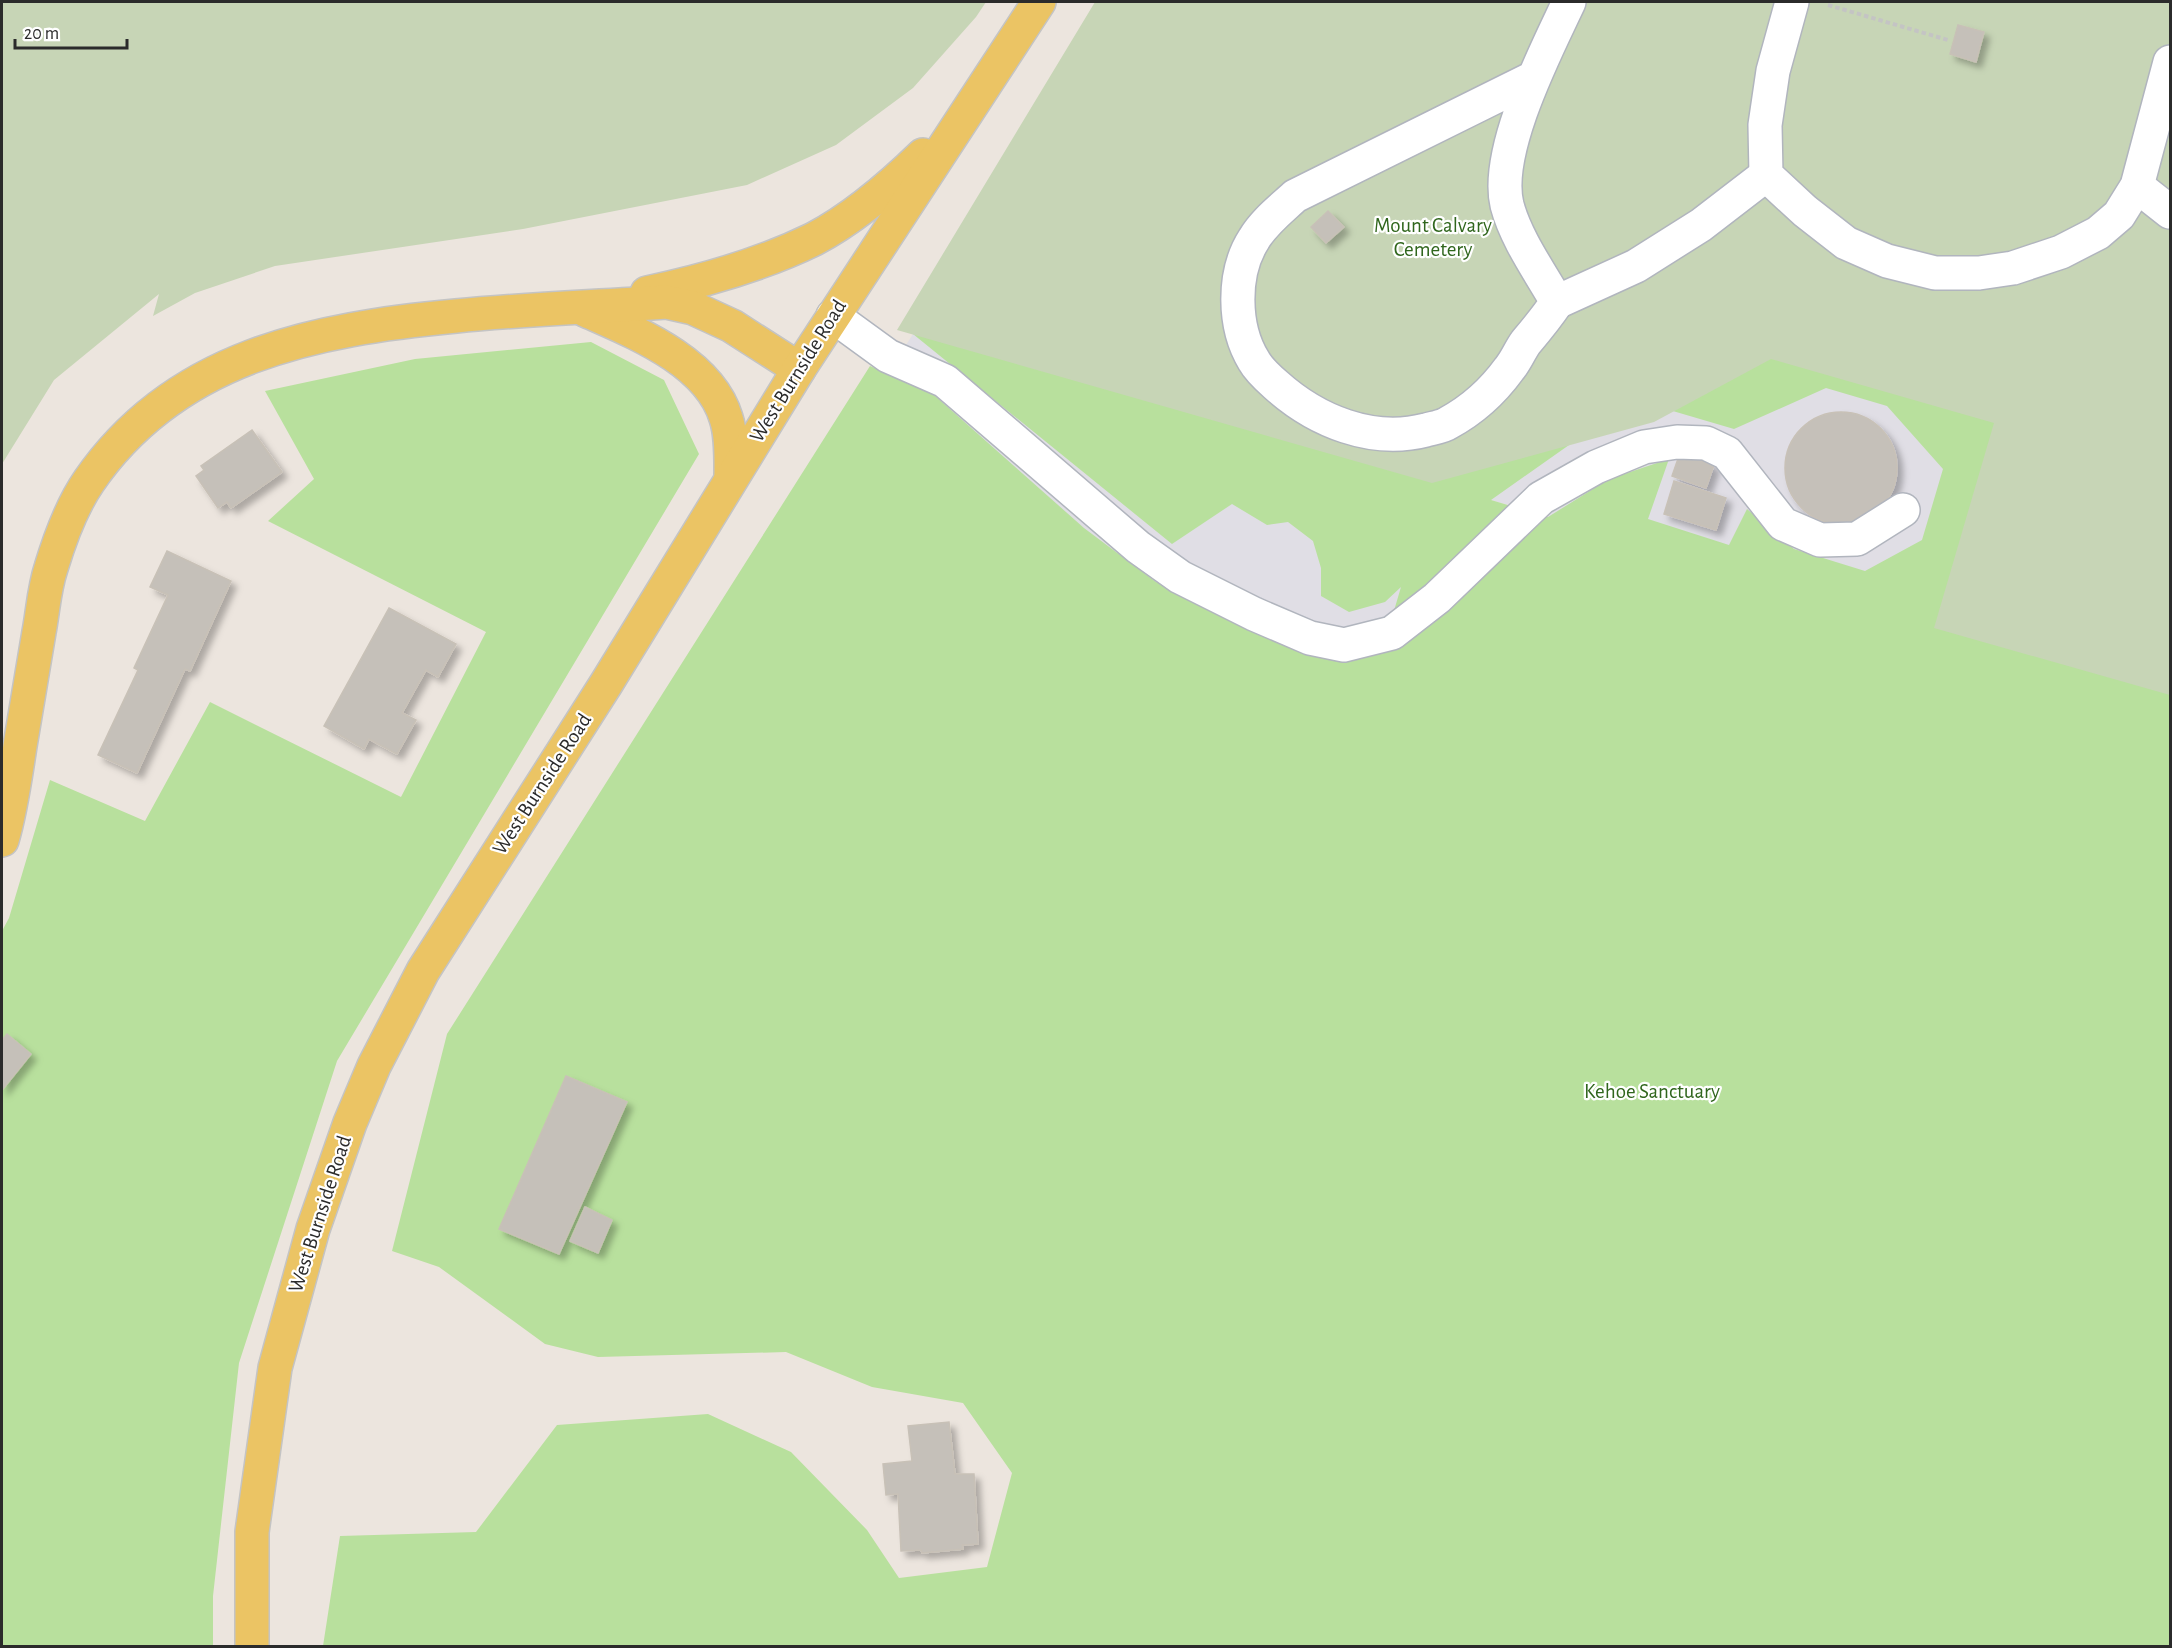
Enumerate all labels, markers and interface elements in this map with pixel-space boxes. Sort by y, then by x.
scale bar [15,12,128,50]
text: 20 m [24,25,59,43]
park label: Mount Calvary Cemetery [1374,215,1492,260]
street label: West Burnside Road [746,296,850,446]
street label: West Burnside Road [489,710,595,858]
park label: Kehoe Sanctuary [1584,1081,1720,1102]
street label: West Burnside Road [285,1133,355,1295]

